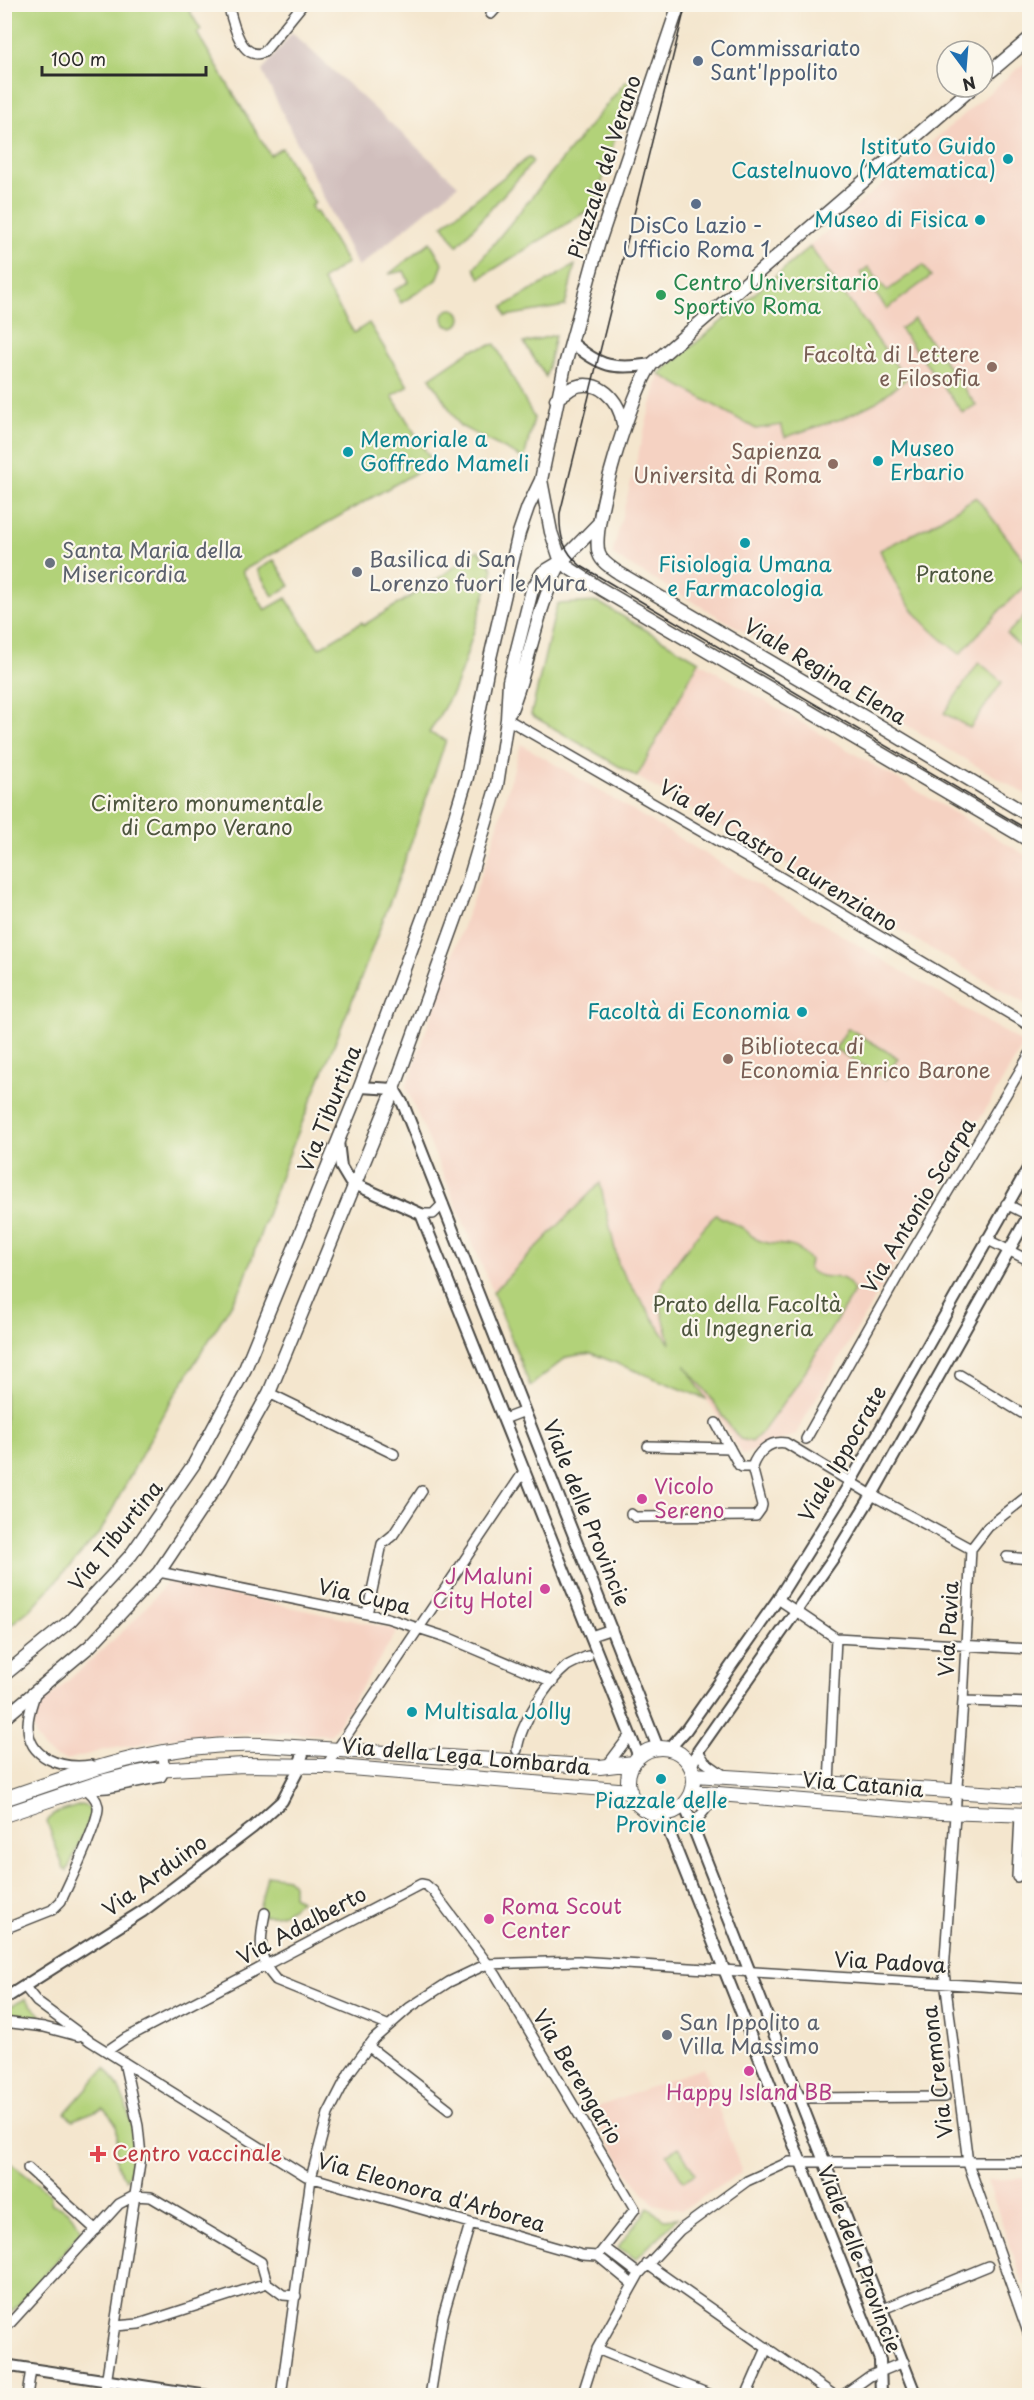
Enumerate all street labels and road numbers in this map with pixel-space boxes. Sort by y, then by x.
street label: Piazzale del Verano [558,70,648,262]
street label: Viale Regina Elena [738,609,914,732]
street label: Via del Castro Laurenziano [653,770,905,939]
street label: Via Tiburtina [288,1039,368,1177]
street label: Via Antonio Scarpa [852,1110,983,1299]
street label: Viale Ippocrate [789,1379,893,1527]
street label: Viale delle Provincie [536,1414,640,1610]
street label: Via Tiburtina [60,1472,170,1597]
street label: Via Cupa [315,1569,414,1621]
street label: Via Pavia [929,1579,966,1678]
street label: Via della Lega Lombarda [340,1728,593,1782]
street label: Via Catania [801,1762,926,1804]
street label: Via Arduino [95,1825,213,1923]
street label: Via Adalberto [231,1877,372,1972]
street label: Via Padova [833,1942,948,1980]
street label: Via Berengario [526,2002,632,2150]
street label: Via Cremona [912,2004,960,2140]
street label: Via Eleonora d'Arborea [314,2143,550,2239]
street label: Viale delle Provincie [810,2160,911,2357]

